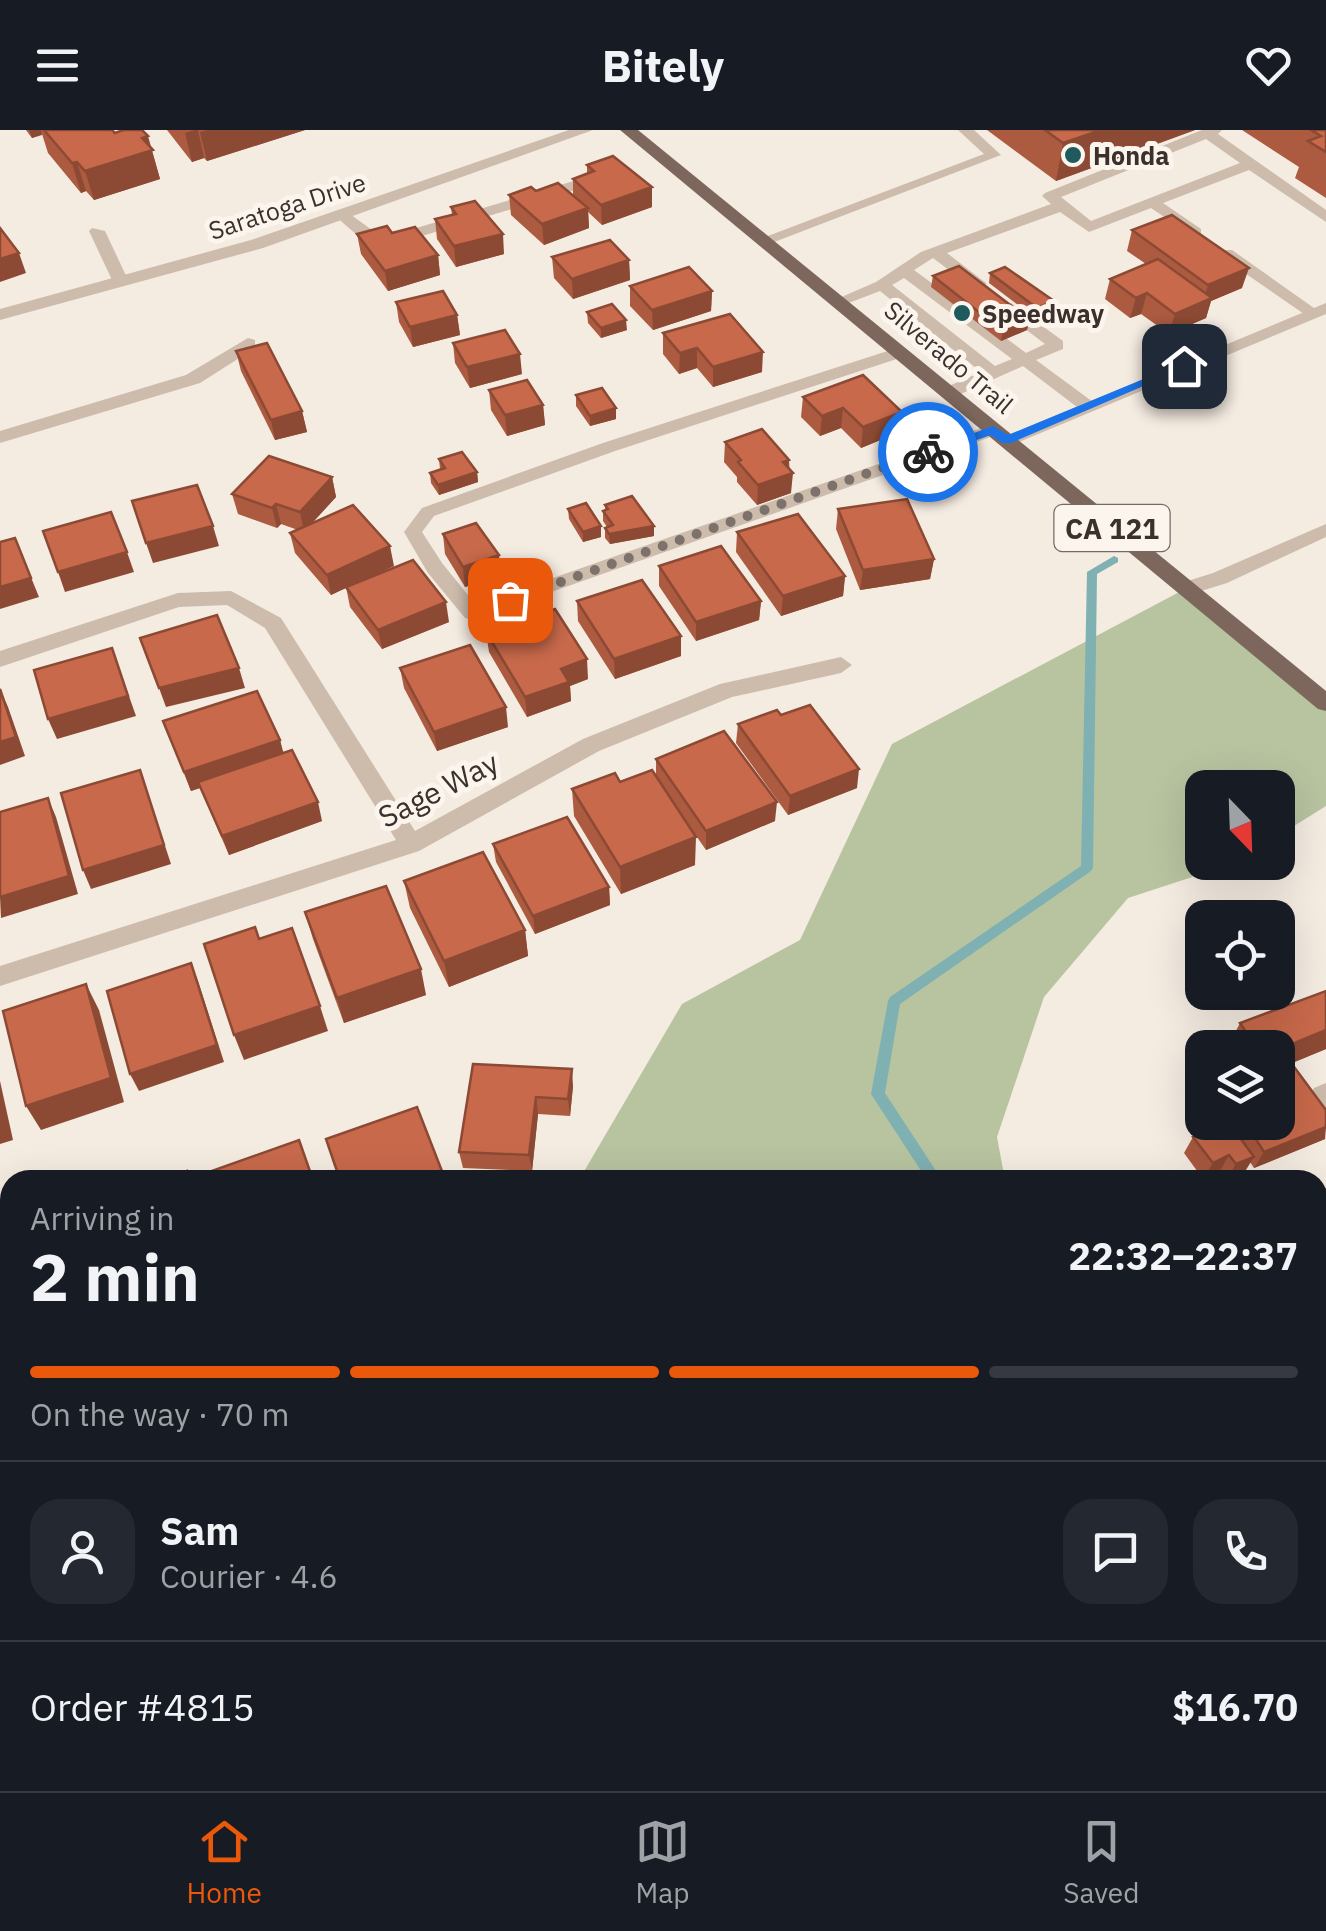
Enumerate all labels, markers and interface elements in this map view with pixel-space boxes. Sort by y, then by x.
text: Bitely [602,36,724,94]
icon: menu [30,38,85,93]
icon: heart [1241,38,1296,93]
place label: Honda [1093,139,1170,172]
marker: Honda [1062,144,1084,166]
street label: Saratoga Drive [204,165,370,247]
street label: Silverado Trail [878,293,1021,421]
place label: Speedway [982,297,1105,330]
marker: Speedway [951,302,973,324]
pin [1142,324,1227,409]
icon: home [1157,339,1212,394]
courier [878,402,978,502]
icon: bike [901,425,956,480]
road number: CA 121 [1054,505,1170,551]
pin [468,558,553,643]
icon: bag [483,573,538,628]
street label: Sage Way [371,742,505,836]
north arrow [1185,770,1295,880]
map controls [1185,770,1295,1140]
button: locate [1185,900,1295,1010]
button: layers [1185,1030,1295,1140]
text: Arriving in [30,1197,175,1239]
text: 22:32–22:37 [1068,1231,1298,1280]
text: 2 min [30,1234,200,1319]
text: On the way · 70 m [30,1393,290,1435]
button: person [30,1499,135,1604]
button: chat [1063,1499,1168,1604]
button: phone [1193,1499,1298,1604]
text: Sam [160,1506,239,1555]
text: Courier · 4.6 [160,1555,338,1597]
text: Order #4815 [30,1682,255,1731]
text: $16.70 [1172,1682,1298,1731]
tab: Home [187,1814,262,1911]
tab: Map [635,1814,690,1911]
tab: Saved [1063,1814,1139,1911]

